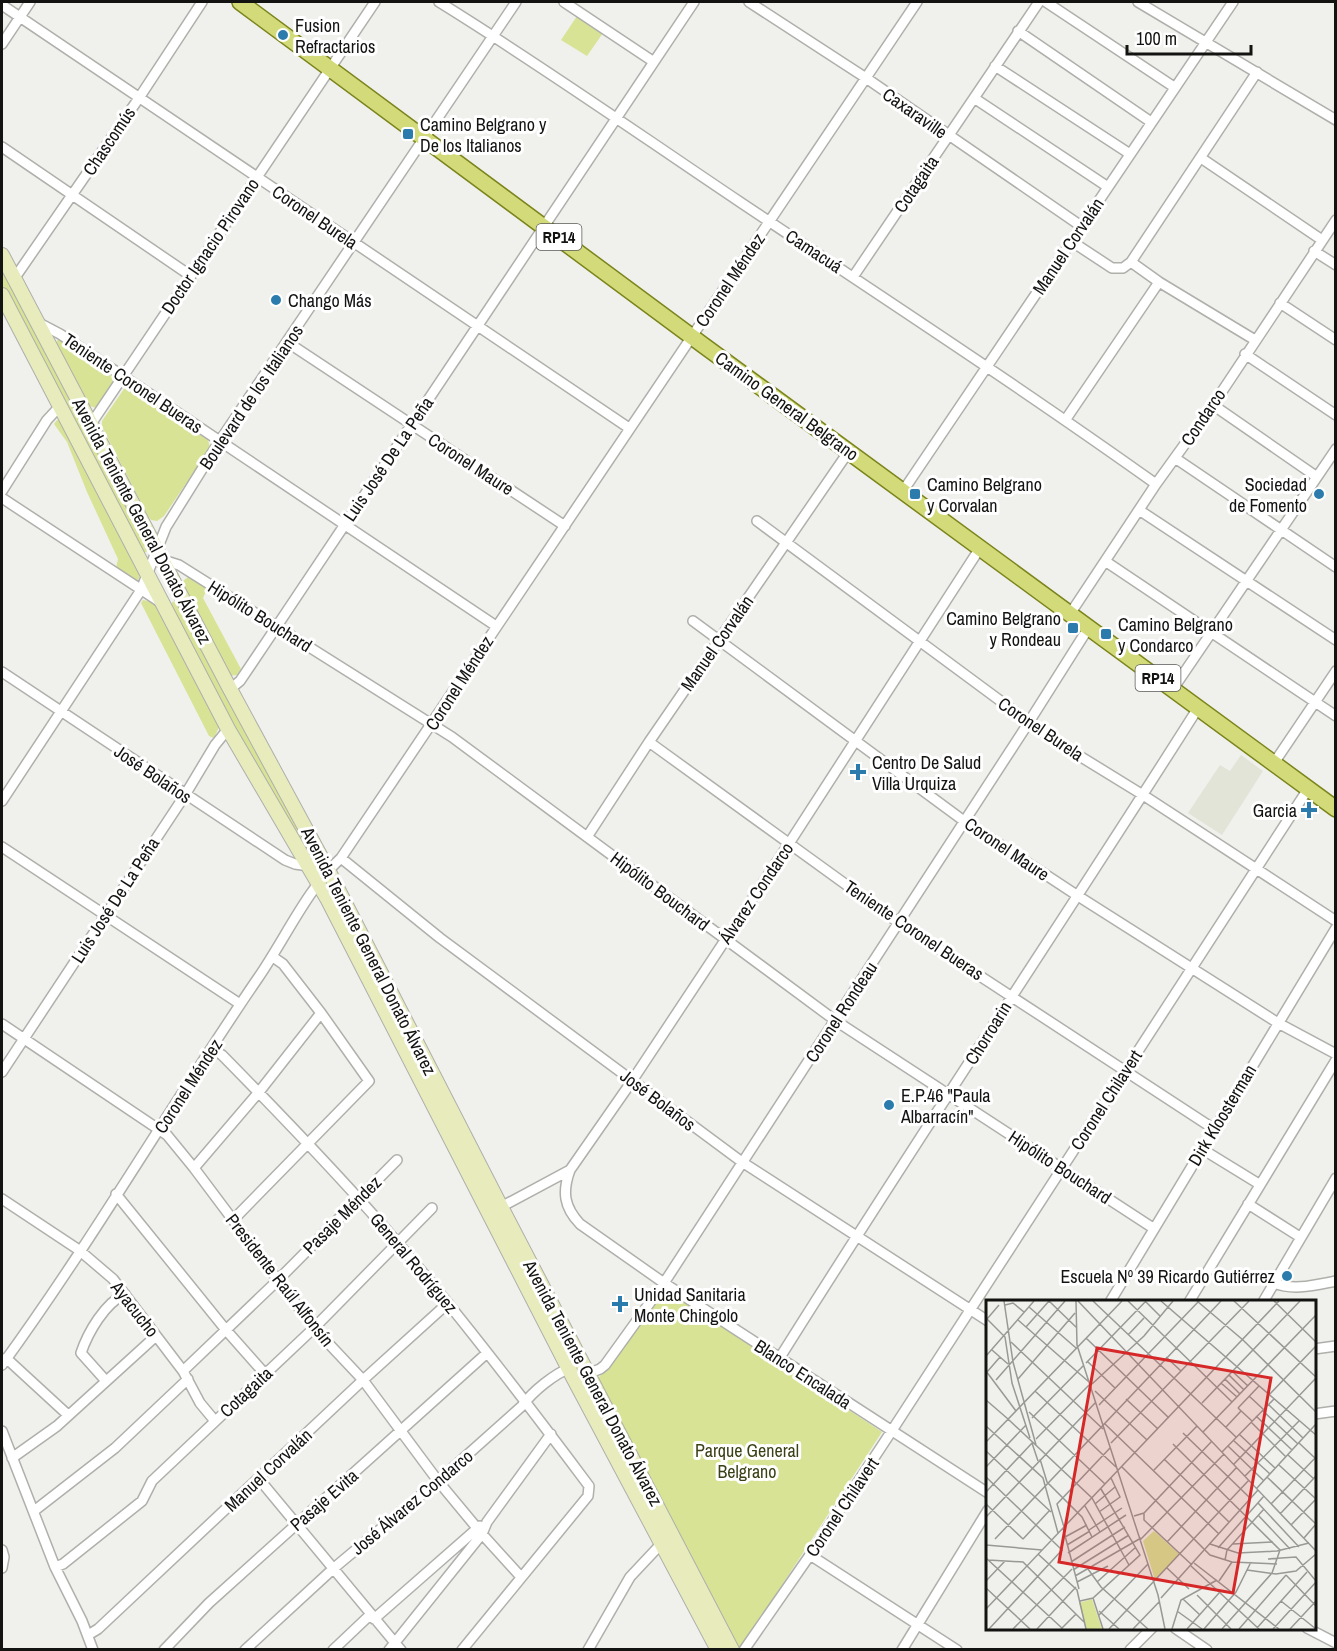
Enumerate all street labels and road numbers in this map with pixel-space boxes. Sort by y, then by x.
street label: Caxaraville [878,82,952,144]
street label: Chascomús [77,102,141,180]
street label: Cotagaita [888,150,944,218]
street label: Doctor Ignacio Pirovano [155,173,265,319]
street label: Coronel Burela [267,179,363,255]
street label: Manuel Corvalán [1026,193,1110,299]
street label: Camacuá [781,223,847,279]
road number: RP14 [536,224,582,250]
street label: Coronel Méndez [689,228,771,332]
street label: Boulevard de los Italianos [193,320,309,474]
street label: Teniente Coronel Bueras [58,327,208,439]
street label: Camino General Belgrano [710,345,864,467]
street label: Condarco [1175,383,1231,451]
street label: Luis José De La Peña [337,392,439,526]
street label: Avenida Teniente General Donato Álvarez [66,393,218,648]
street label: Coronel Maure [423,427,519,501]
street label: Hipólito Bouchard [203,574,317,658]
street label: Manuel Corvalán [675,590,759,696]
street label: Coronel Méndez [419,631,499,735]
road number: RP14 [1136,665,1180,691]
street label: Coronel Burela [993,691,1089,767]
street label: José Bolaños [109,739,197,809]
street label: Coronel Maure [960,811,1054,887]
street label: Avenida Teniente General Donato Álvarez [295,822,443,1079]
street label: Luis José De La Peña [65,832,165,968]
street label: Álvarez Condarco [712,837,799,949]
street label: Hipólito Bouchard [605,845,715,937]
street label: Teniente Coronel Bueras [839,874,989,986]
street label: Coronel Rondeau [799,957,883,1067]
street label: Chorroarin [959,996,1017,1070]
street label: Coronel Méndez [148,1034,228,1138]
street label: Coronel Chilavert [1064,1045,1148,1155]
street label: Dirk Kloosterman [1182,1060,1262,1170]
street label: José Bolaños [615,1063,701,1137]
street label: Hipólito Bouchard [1004,1124,1116,1210]
street label: Pasaje Méndez [297,1170,387,1260]
street label: General Rodríguez [364,1207,464,1319]
street label: Presidente Raúl Alfonsín [220,1208,340,1352]
street label: Avenida Teniente General Donato Álvarez [517,1255,669,1510]
street label: Ayacucho [105,1275,165,1342]
street label: Blanco Encalada [750,1333,856,1415]
street label: Cotagaita [214,1361,278,1423]
street label: Manuel Corvalán [219,1423,317,1517]
street label: José Álvarez Condarco [346,1444,478,1560]
street label: Coronel Chilavert [800,1452,884,1562]
street label: Pasaje Evita [285,1463,363,1537]

